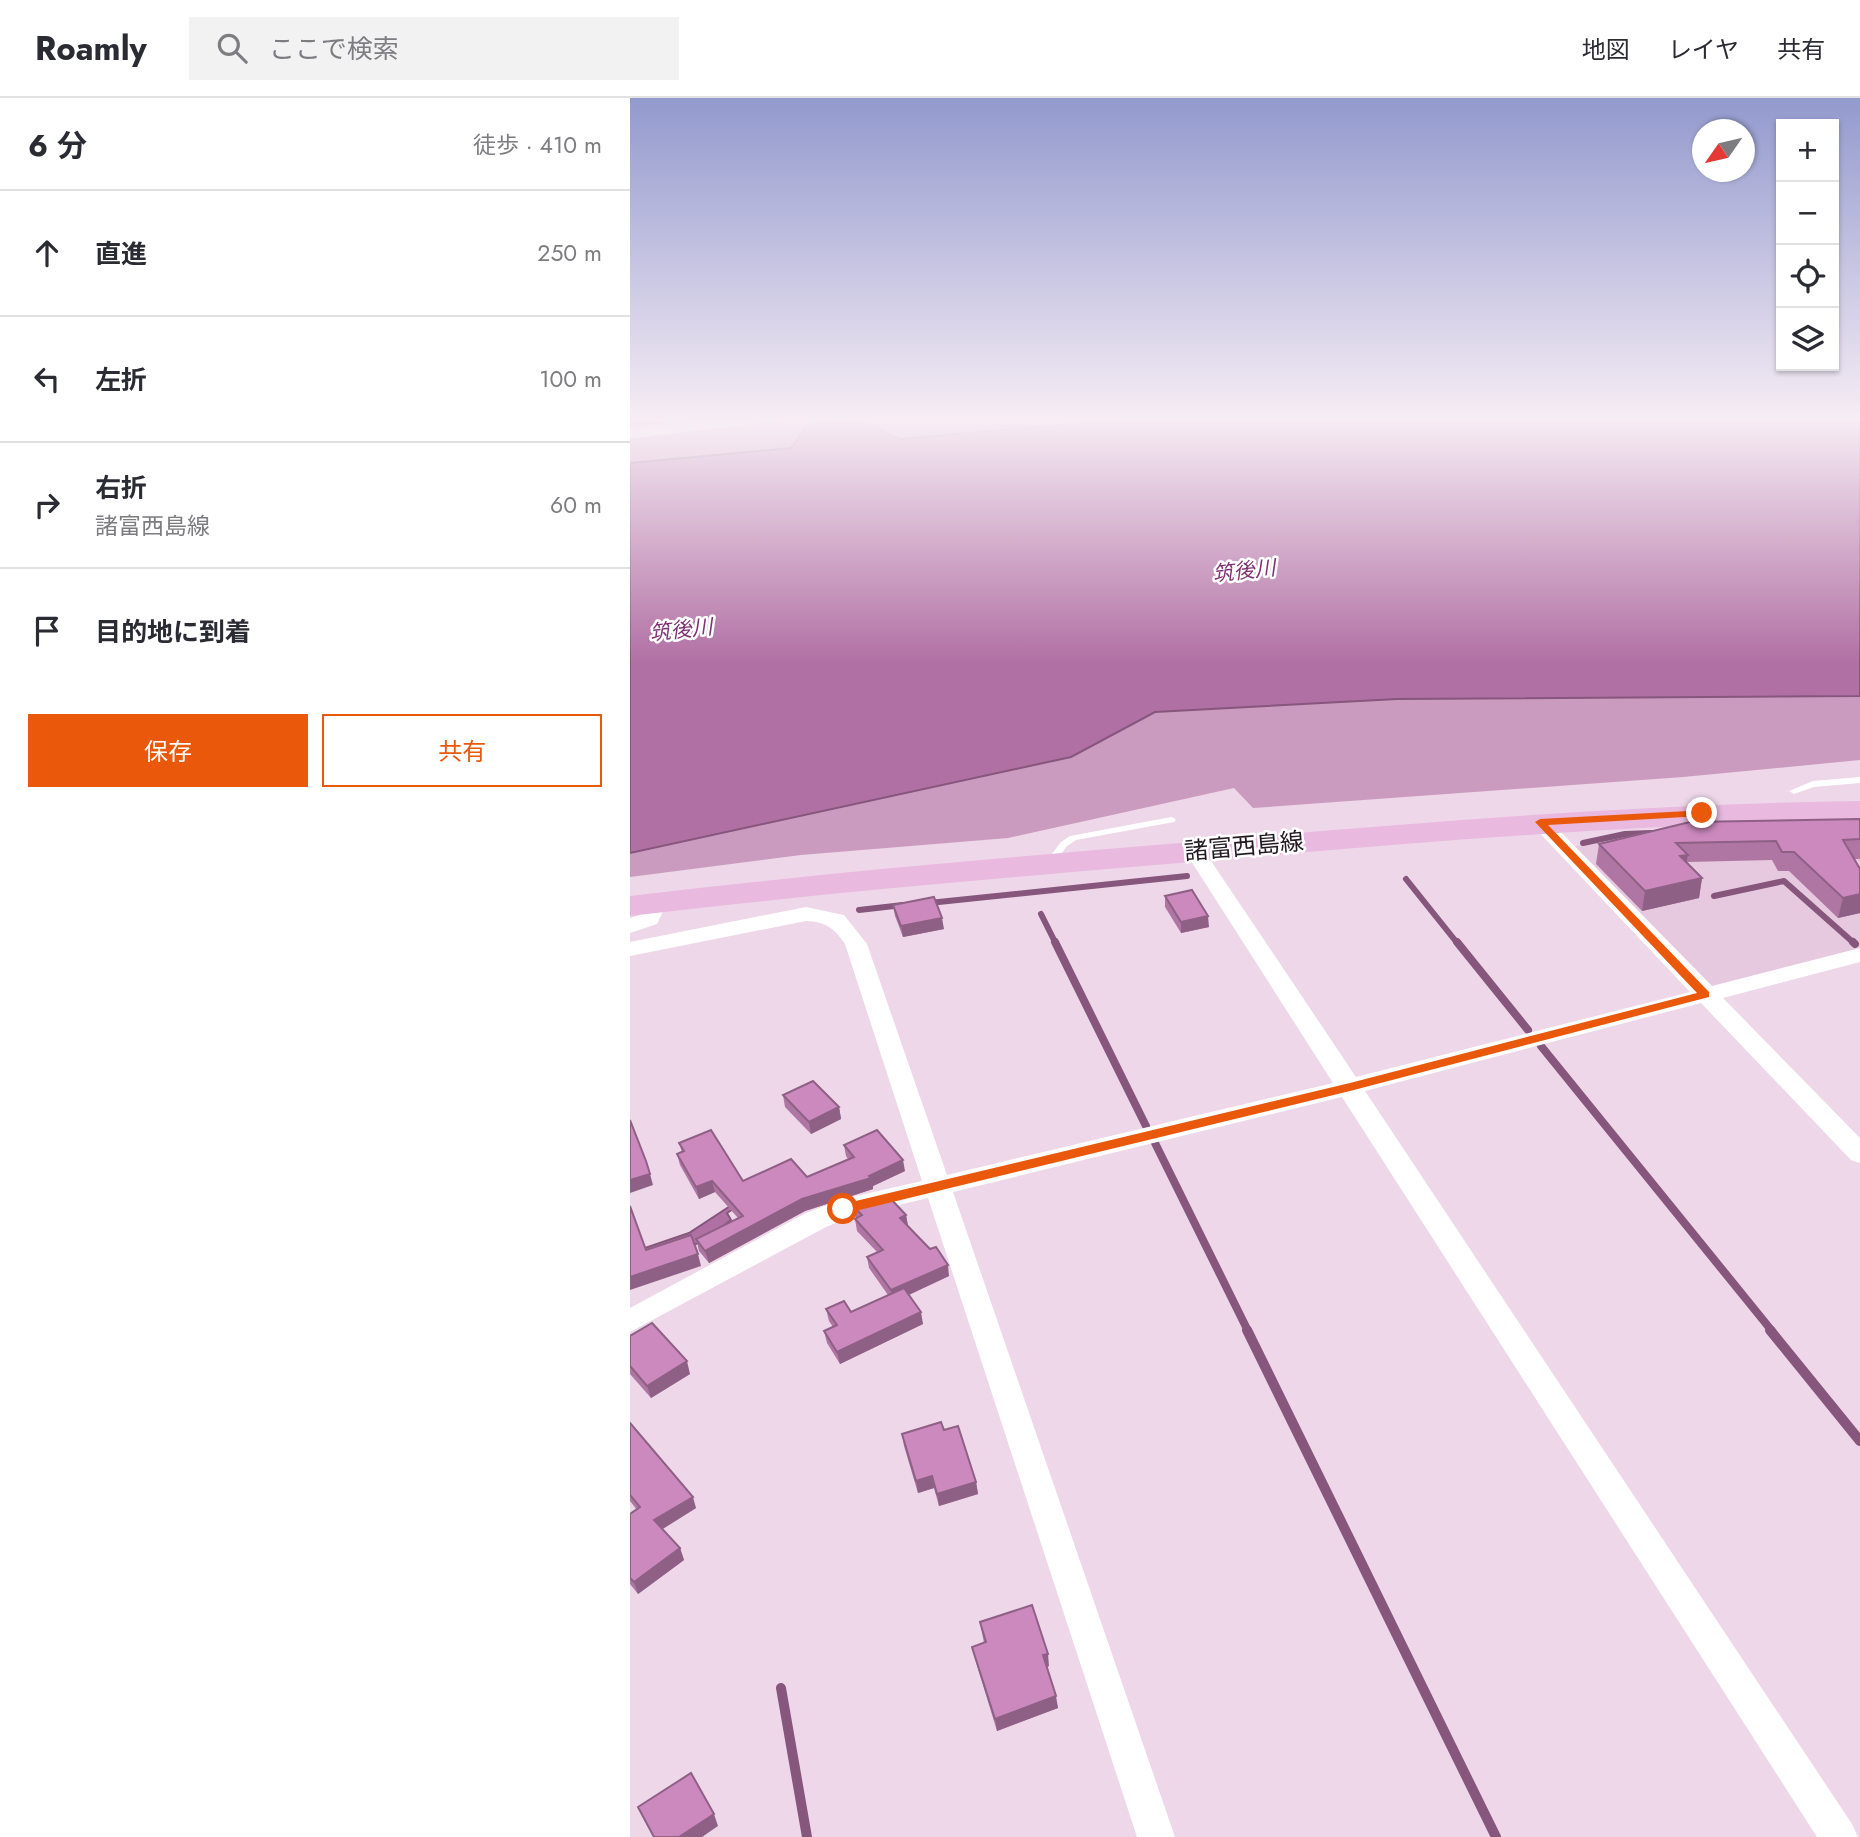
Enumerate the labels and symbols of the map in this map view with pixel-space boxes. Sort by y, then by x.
north arrow [1692,119,1755,182]
water label: 筑後川 [1211,553,1279,589]
water label: 筑後川 [648,612,716,648]
route end [1686,797,1717,828]
street label: 諸富西島線 [1183,823,1305,869]
route start [827,1193,858,1224]

